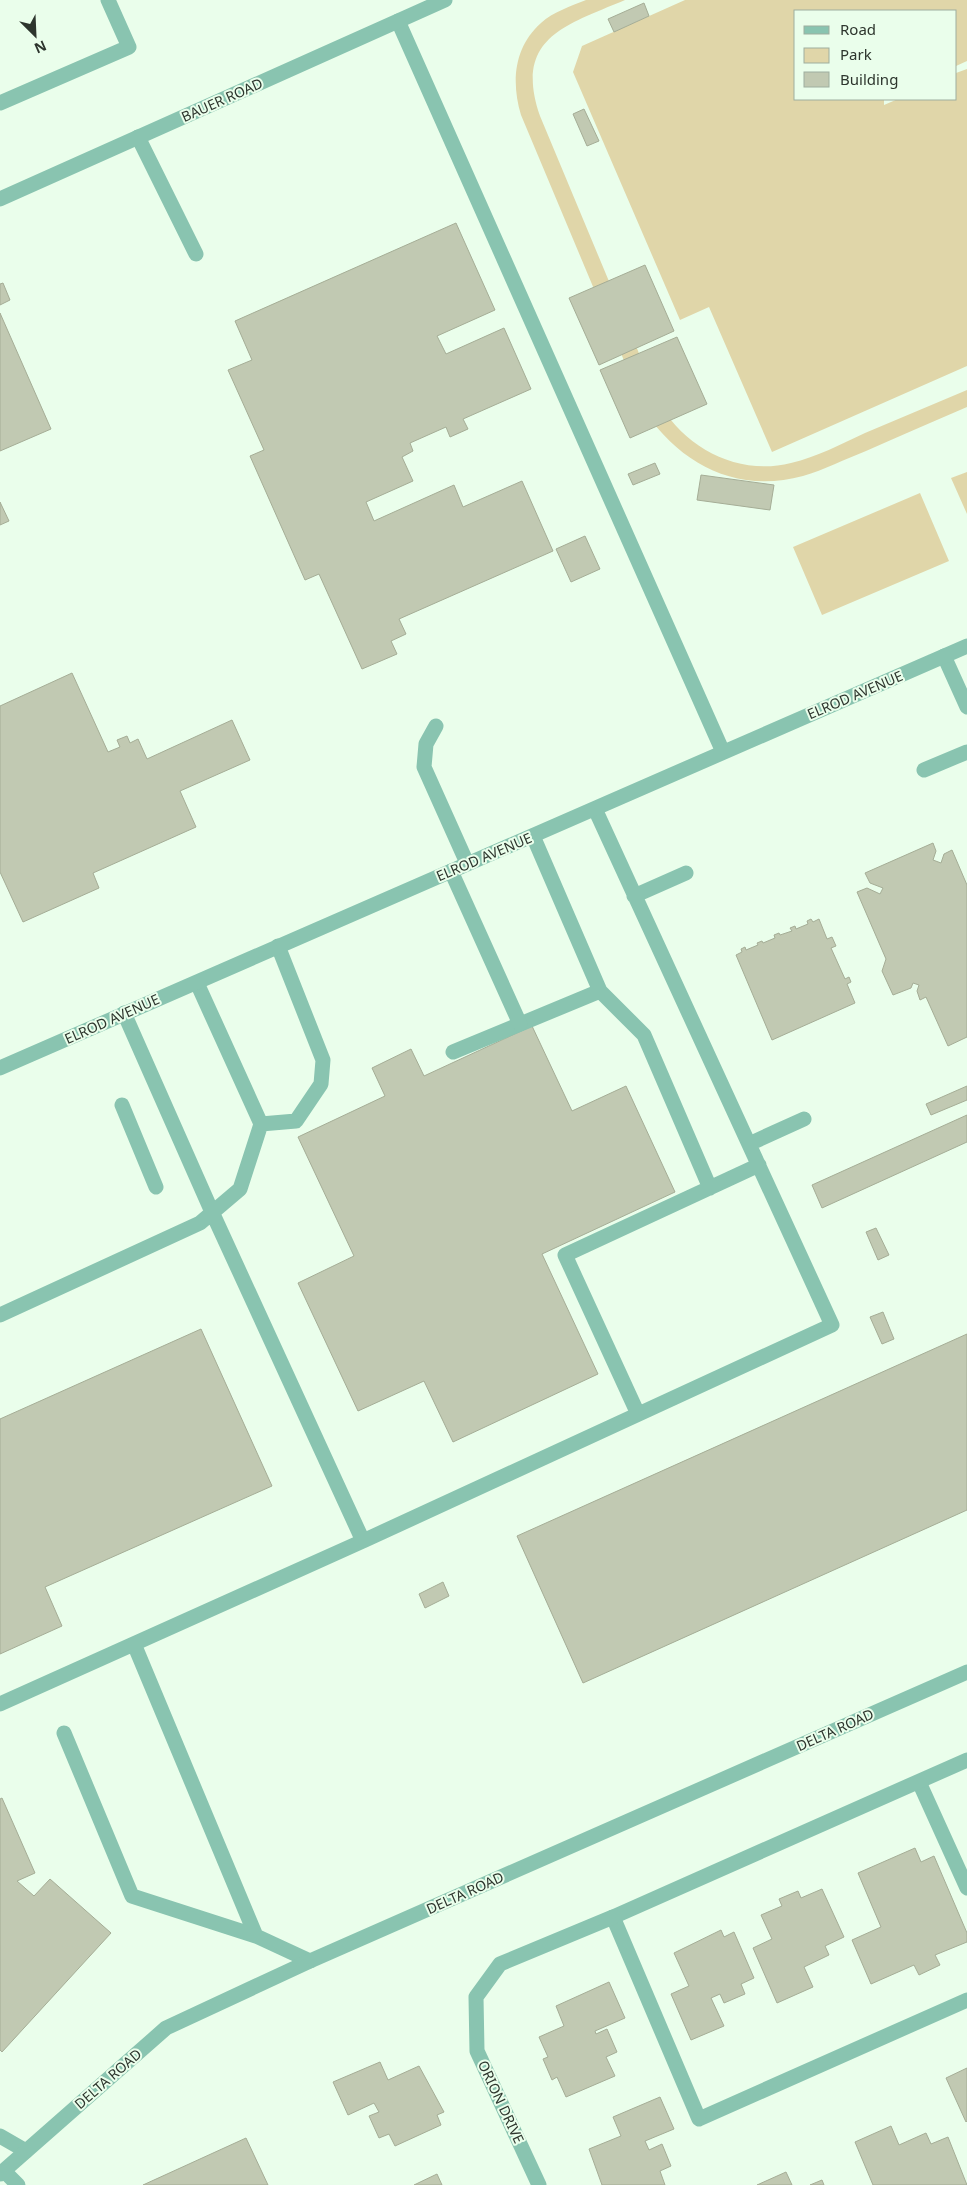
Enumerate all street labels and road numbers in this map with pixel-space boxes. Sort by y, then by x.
street label: BAUER ROAD [178,73,265,126]
street label: ELROD AVENUE [804,666,905,723]
street label: ELROD AVENUE [433,828,534,885]
street label: ELROD AVENUE [61,989,162,1048]
street label: DELTA ROAD [793,1704,877,1755]
street label: DELTA ROAD [423,1867,507,1918]
street label: DELTA ROAD [70,2044,145,2113]
street label: ORION DRIVE [474,2057,529,2146]

